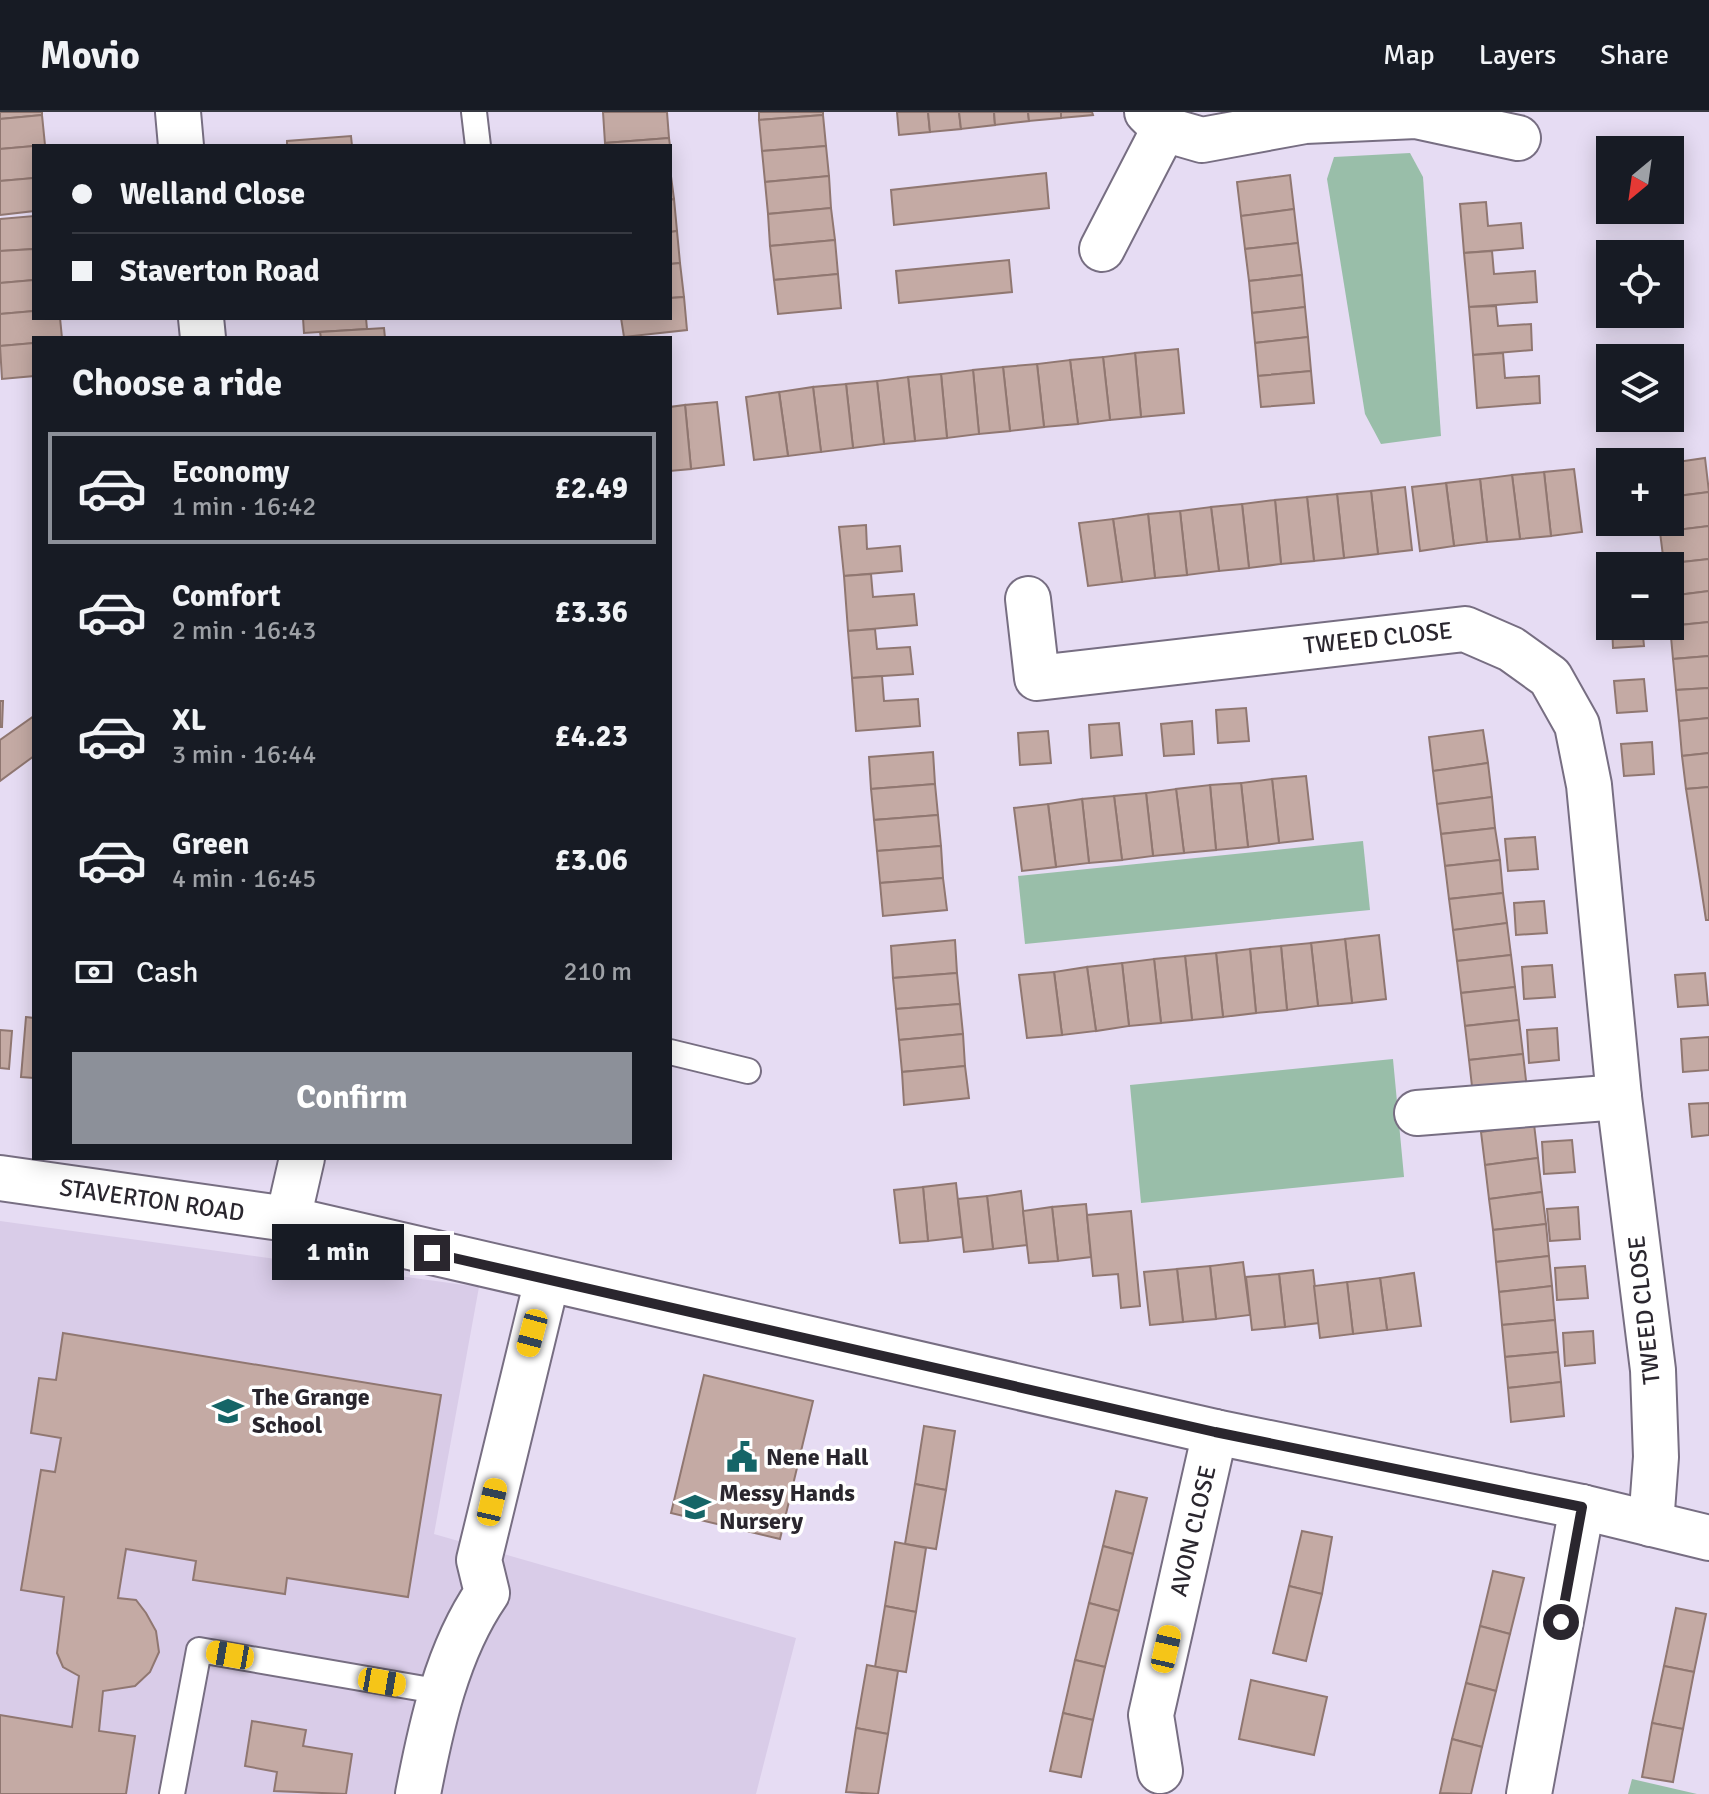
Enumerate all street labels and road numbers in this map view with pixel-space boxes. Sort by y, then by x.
street label: TWEED CLOSE [1302,615,1454,661]
street label: STAVERTON ROAD [58,1172,246,1228]
street label: TWEED CLOSE [1621,1234,1667,1386]
street label: AVON CLOSE [1163,1463,1223,1599]

